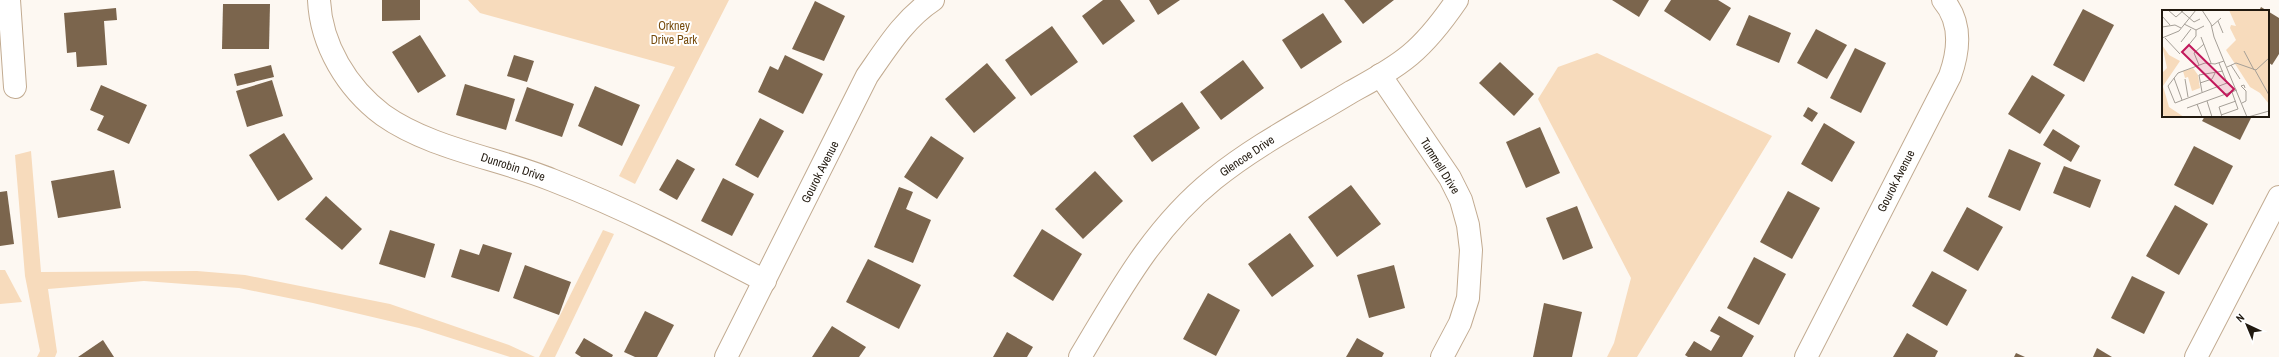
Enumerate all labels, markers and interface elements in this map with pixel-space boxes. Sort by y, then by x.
inset map [2162,10,2269,117]
park label: Orkney Drive Park [651,18,697,48]
street label: Glencoe Drive [1216,132,1278,180]
street label: Tummell Drive [1416,135,1464,197]
street label: Gourok Avenue [798,138,842,206]
street label: Gourok Avenue [1874,147,1918,215]
street label: Dunrobin Drive [479,149,547,185]
north arrow [2227,305,2267,345]
text: N [2233,311,2247,325]

